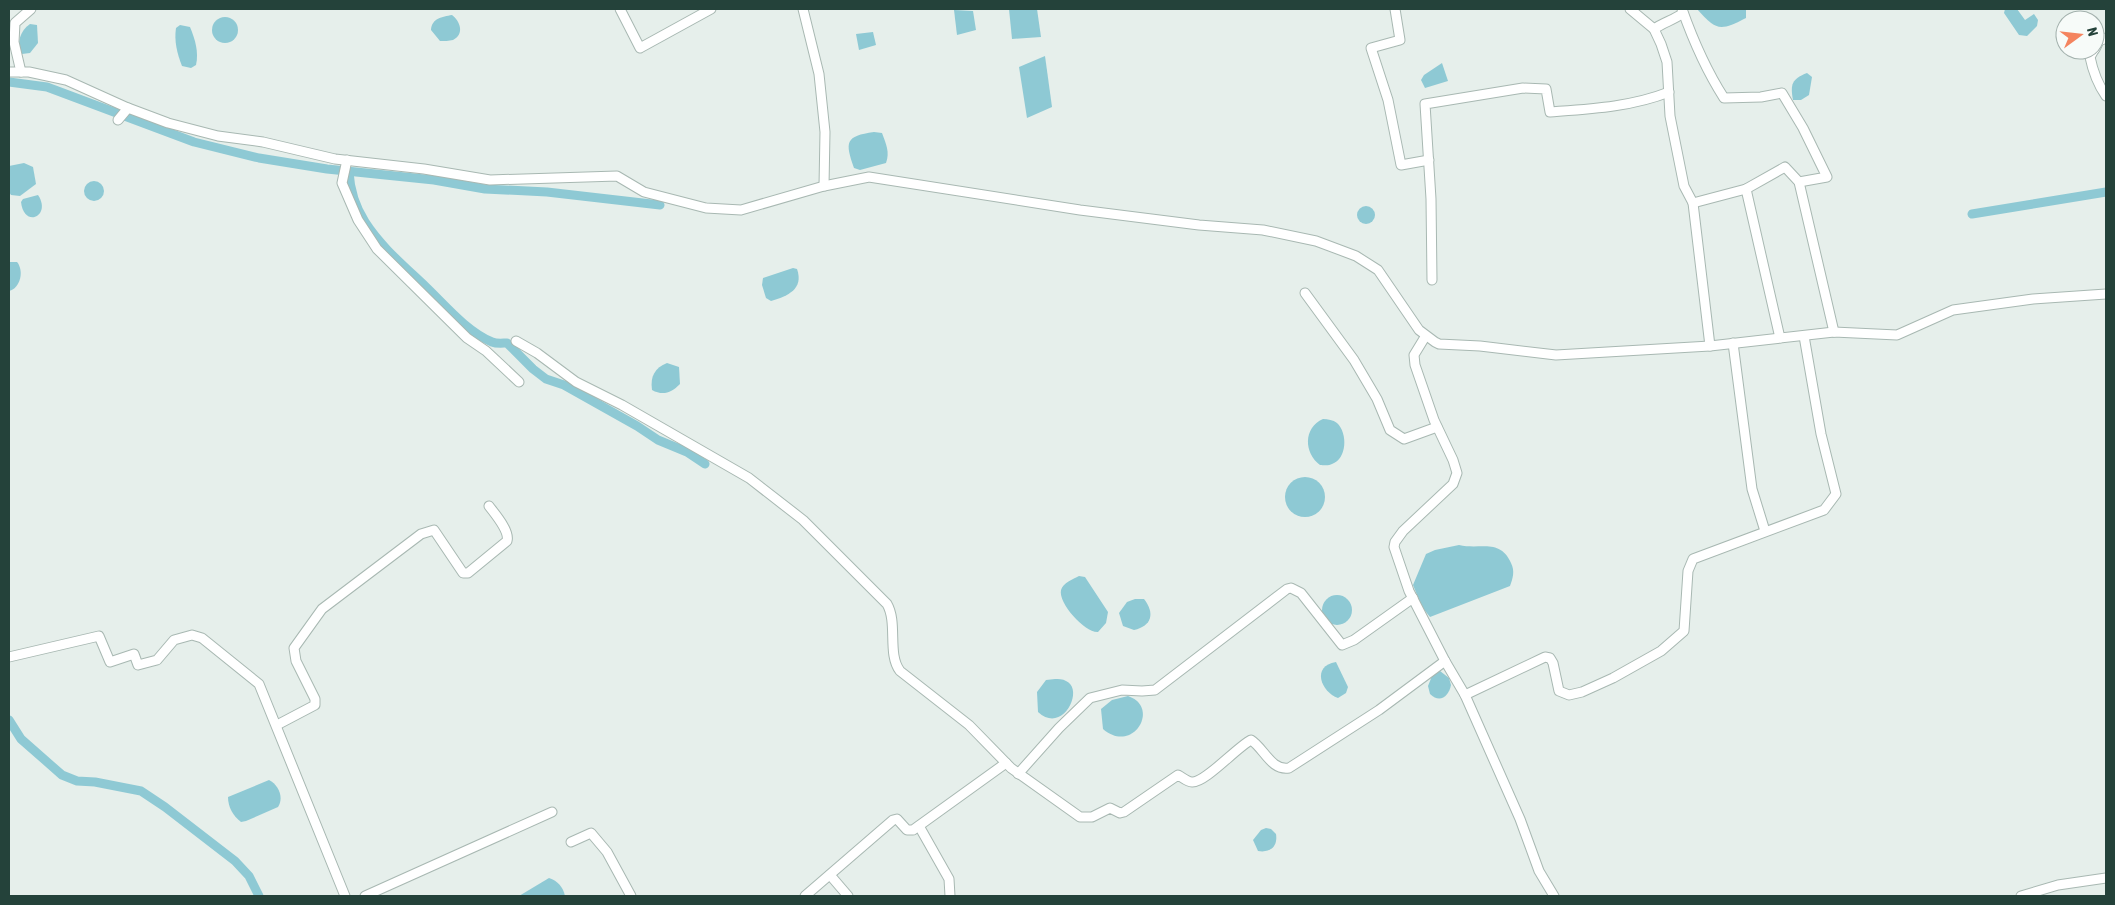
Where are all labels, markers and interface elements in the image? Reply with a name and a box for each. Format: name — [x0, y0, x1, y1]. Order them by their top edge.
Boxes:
north arrow — [2055, 10, 2105, 60]
text: N — [2084, 26, 2101, 38]

